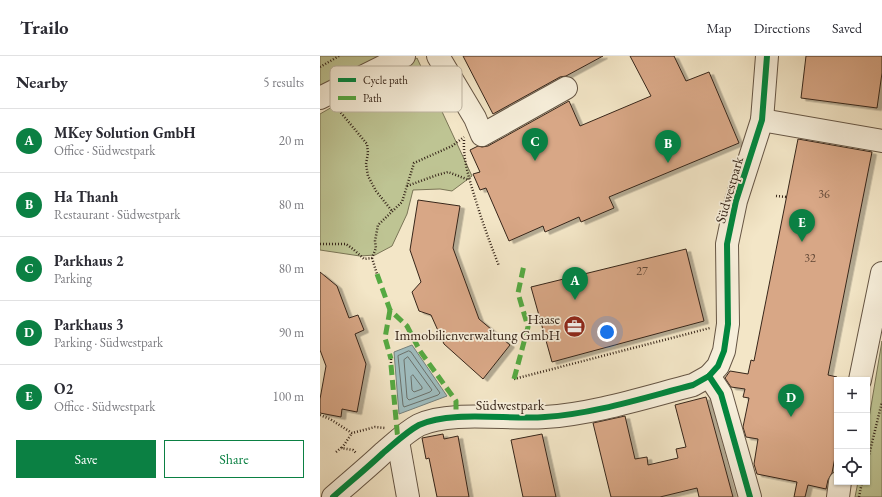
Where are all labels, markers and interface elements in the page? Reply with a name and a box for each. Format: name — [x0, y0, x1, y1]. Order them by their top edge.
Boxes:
text: Trailo — [20, 15, 69, 40]
text: Map — [706, 19, 732, 37]
text: Directions — [754, 19, 810, 37]
text: Saved — [832, 19, 862, 37]
legend — [330, 66, 462, 112]
text: Nearby — [16, 71, 68, 93]
text: Cycle path — [363, 73, 408, 87]
text: 5 results — [263, 74, 304, 91]
text: Path — [363, 91, 382, 105]
text: MKey Solution GmbH — [54, 123, 196, 142]
pin: C — [522, 128, 548, 161]
pin: B — [655, 130, 681, 163]
text: A — [24, 132, 34, 149]
text: 20 m — [279, 132, 304, 149]
text: Office · Südwestpark — [54, 142, 155, 159]
street label: Südwestpark — [711, 154, 747, 225]
house number: 36 — [818, 186, 830, 202]
text: Ha Thanh — [54, 187, 118, 206]
text: B — [25, 196, 33, 213]
text: 80 m — [279, 196, 304, 213]
text: Restaurant · Südwestpark — [54, 206, 180, 223]
pin: E — [789, 209, 815, 242]
house number: 32 — [804, 250, 816, 266]
text: Parkhaus 2 — [54, 251, 124, 270]
text: C — [24, 260, 34, 277]
text: 80 m — [279, 260, 304, 277]
house number: 27 — [636, 263, 648, 279]
pin: A — [562, 267, 588, 300]
text: Parking — [54, 270, 92, 287]
place label: Haase Immobilienverwaltung GmbH — [395, 310, 561, 344]
office icon: Haase Immobilienverwaltung GmbH — [562, 314, 588, 340]
text: Parkhaus 3 — [54, 315, 124, 334]
your location — [597, 322, 617, 342]
text: D — [24, 324, 34, 341]
text: 90 m — [279, 324, 304, 341]
text: Parking · Südwestpark — [54, 334, 163, 351]
map controls — [834, 377, 870, 485]
button: + — [834, 377, 870, 413]
text: O2 — [54, 379, 73, 398]
pin: D — [778, 384, 804, 417]
text: E — [25, 388, 33, 405]
text: 100 m — [273, 388, 304, 405]
street label: Südwestpark — [476, 396, 545, 414]
text: Office · Südwestpark — [54, 398, 155, 415]
button: − — [834, 413, 870, 449]
button: Save — [16, 440, 156, 478]
button: Share — [164, 440, 304, 478]
button: locate — [834, 449, 870, 485]

